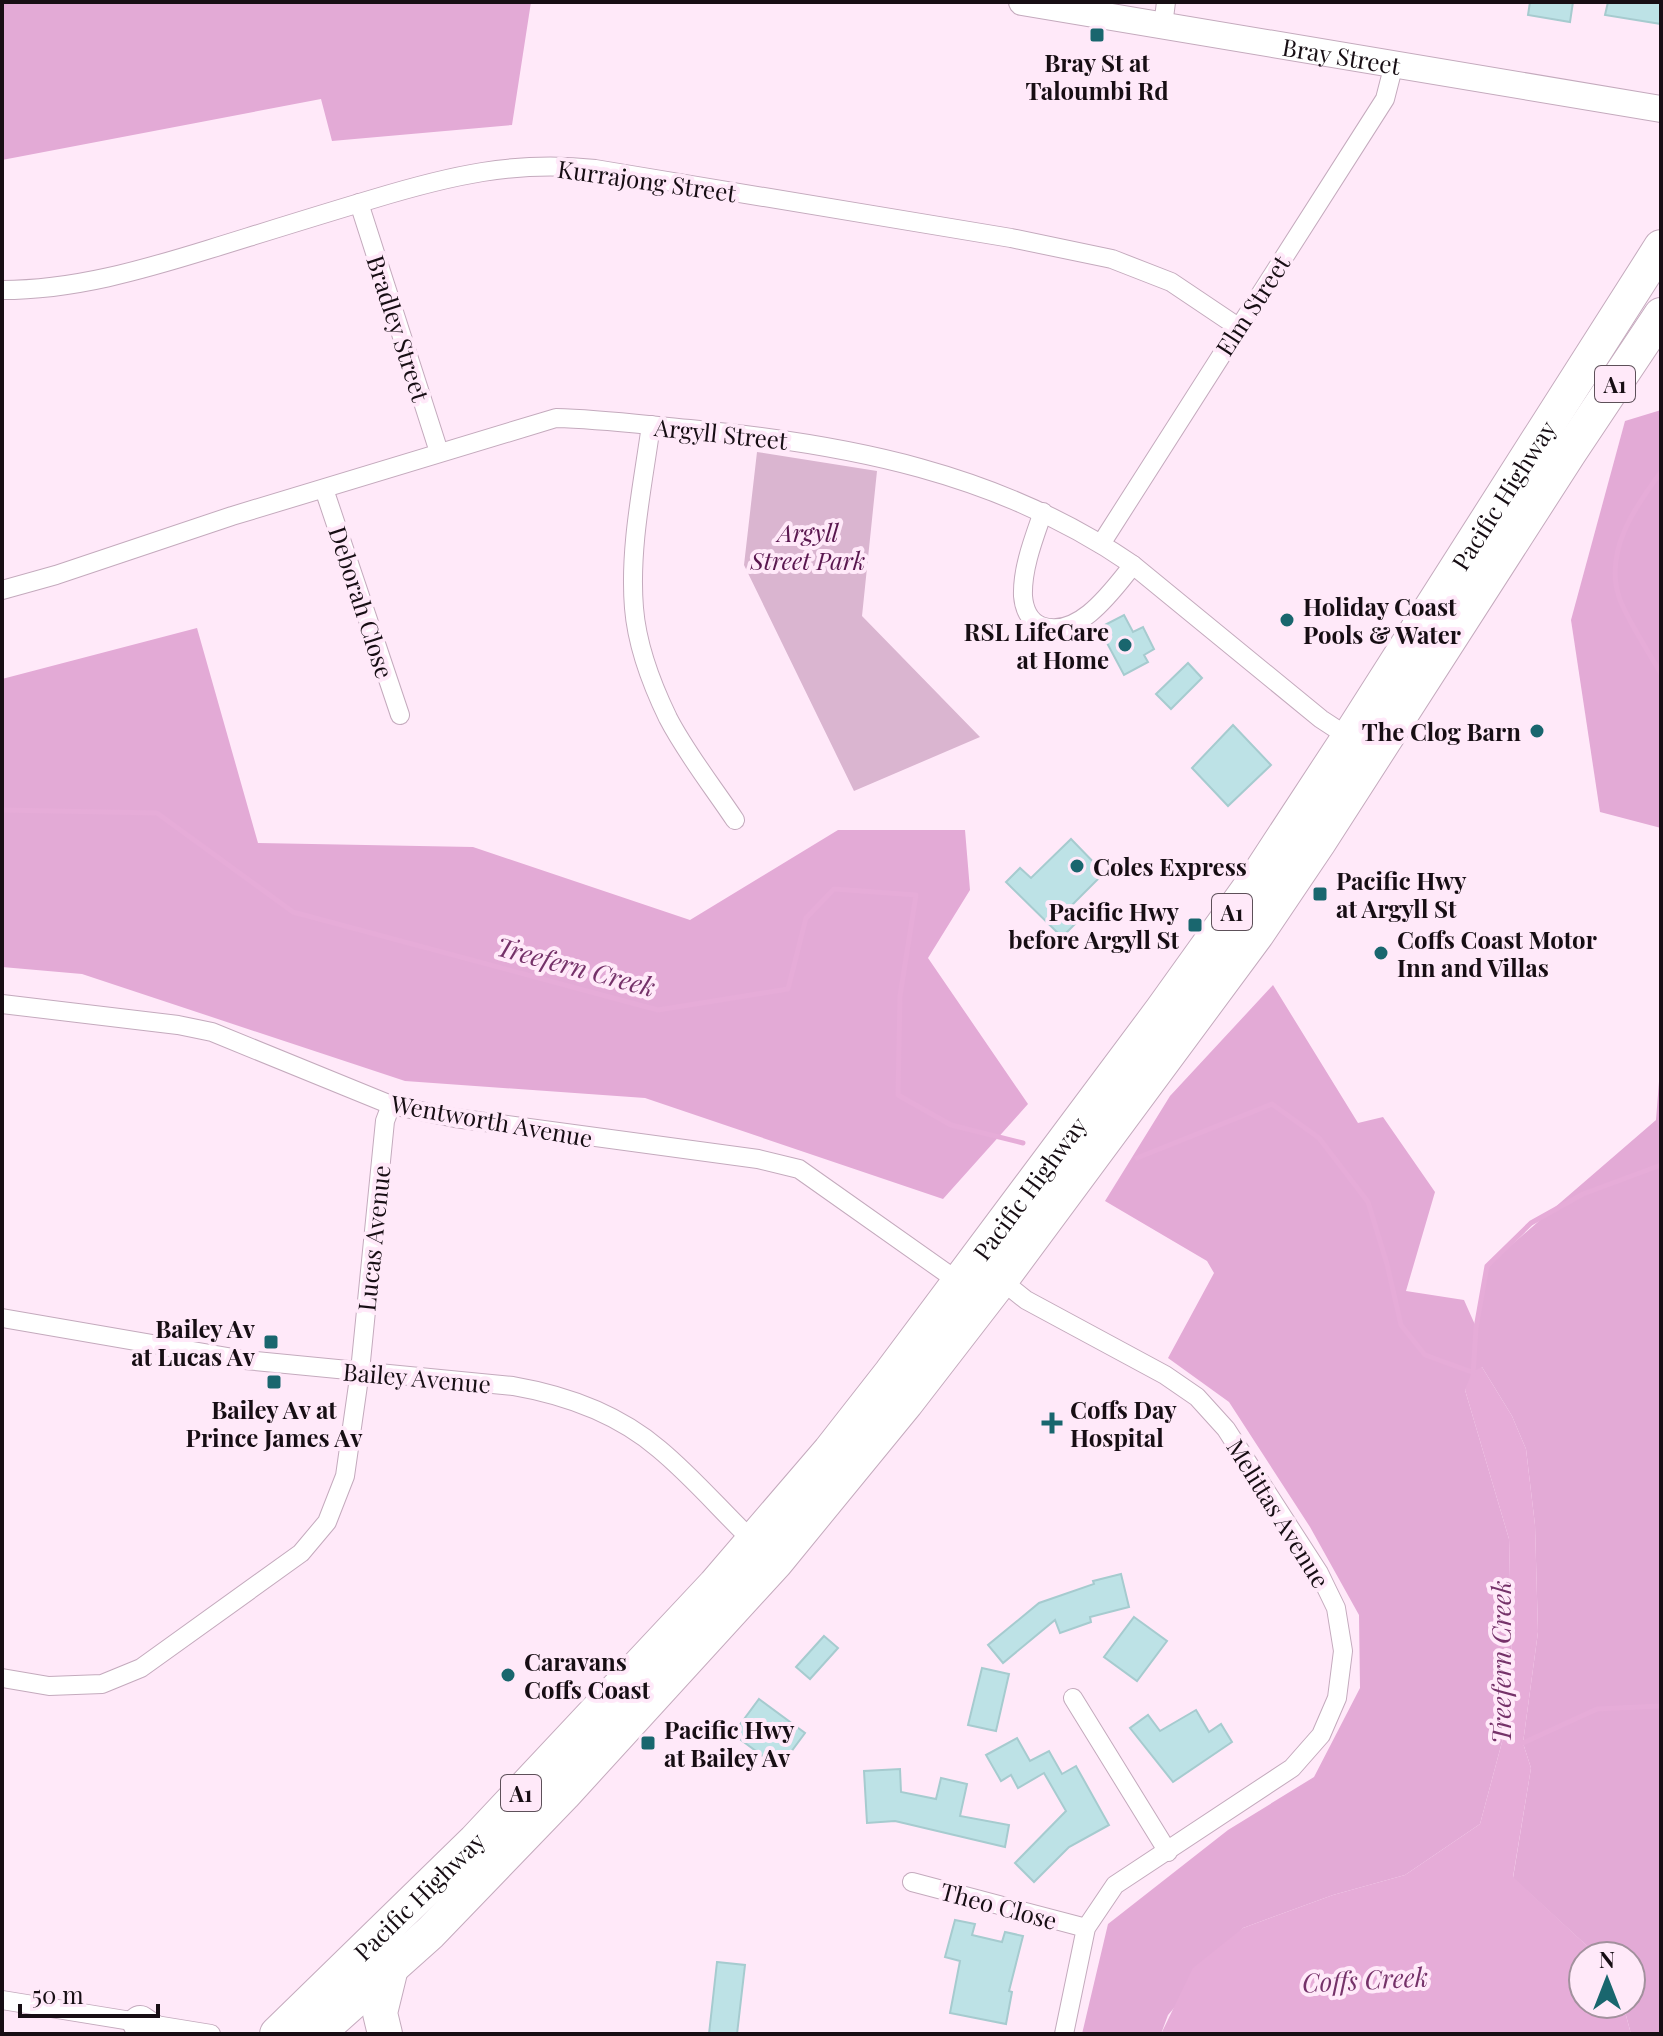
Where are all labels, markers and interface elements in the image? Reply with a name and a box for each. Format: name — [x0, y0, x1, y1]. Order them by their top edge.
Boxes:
marker: Bray St at Taloumbi Rd — [1088, 26, 1106, 44]
street label: Bray Street — [1280, 30, 1404, 81]
place label: Bray St at Taloumbi Rd — [1025, 46, 1169, 106]
street label: Kurrajong Street — [556, 152, 739, 208]
street label: Elm Street — [1208, 248, 1297, 361]
street label: Bradley Street — [360, 251, 438, 406]
road number: A1 — [1595, 366, 1635, 402]
street label: Argyll Street — [652, 410, 790, 456]
street label: Pacific Highway — [1444, 414, 1563, 576]
park label: Argyll Street Park — [750, 516, 865, 576]
street label: Deborah Close — [322, 522, 402, 682]
place label: Holiday Coast Pools & Water — [1303, 590, 1462, 650]
marker: Holiday Coast Pools & Water — [1278, 611, 1296, 629]
place label: RSL LifeCare at Home — [964, 615, 1109, 675]
marker: RSL LifeCare at Home — [1116, 636, 1134, 654]
place label: The Clog Barn — [1362, 715, 1521, 747]
marker: The Clog Barn — [1528, 722, 1546, 740]
place label: Coles Express — [1093, 850, 1247, 882]
marker: Coles Express — [1068, 857, 1086, 875]
place label: Pacific Hwy at Argyll St — [1336, 864, 1467, 924]
marker: Pacific Hwy at Argyll St — [1311, 885, 1329, 903]
road number: A1 — [1212, 894, 1252, 930]
place label: Pacific Hwy before Argyll St — [1009, 895, 1180, 955]
marker: Pacific Hwy before Argyll St — [1186, 916, 1204, 934]
place label: Coffs Coast Motor Inn and Villas — [1397, 923, 1598, 983]
water label: Treefern Creek — [493, 928, 659, 1004]
marker: Coffs Coast Motor Inn and Villas — [1372, 944, 1390, 962]
street label: Wentworth Avenue — [388, 1086, 595, 1153]
street label: Pacific Highway — [965, 1110, 1093, 1266]
street label: Lucas Avenue — [349, 1163, 397, 1313]
place label: Bailey Av at Lucas Av — [131, 1312, 256, 1372]
marker: Bailey Av at Lucas Av — [262, 1333, 280, 1351]
street label: Bailey Avenue — [342, 1355, 492, 1399]
marker: Bailey Av at Prince James Av — [265, 1373, 283, 1391]
place label: Bailey Av at Prince James Av — [186, 1393, 363, 1453]
place label: Coffs Day Hospital — [1070, 1393, 1177, 1453]
marker: Coffs Day Hospital — [1041, 1412, 1063, 1434]
street label: Melittas Avenue — [1220, 1433, 1338, 1593]
water label: Treefern Creek — [1483, 1580, 1518, 1744]
place label: Caravans Coffs Coast — [524, 1645, 651, 1705]
marker: Caravans Coffs Coast — [499, 1666, 517, 1684]
place label: Pacific Hwy at Bailey Av — [664, 1713, 795, 1773]
marker: Pacific Hwy at Bailey Av — [639, 1734, 657, 1752]
road number: A1 — [501, 1775, 541, 1811]
street label: Pacific Highway — [346, 1825, 492, 1967]
street label: Theo Close — [937, 1874, 1061, 1936]
north arrow — [1567, 1940, 1647, 2020]
text: N — [1599, 1944, 1615, 1974]
water label: Coffs Creek — [1301, 1958, 1429, 2000]
scale bar — [20, 1968, 158, 2018]
text: 50 m — [32, 1978, 84, 2010]

